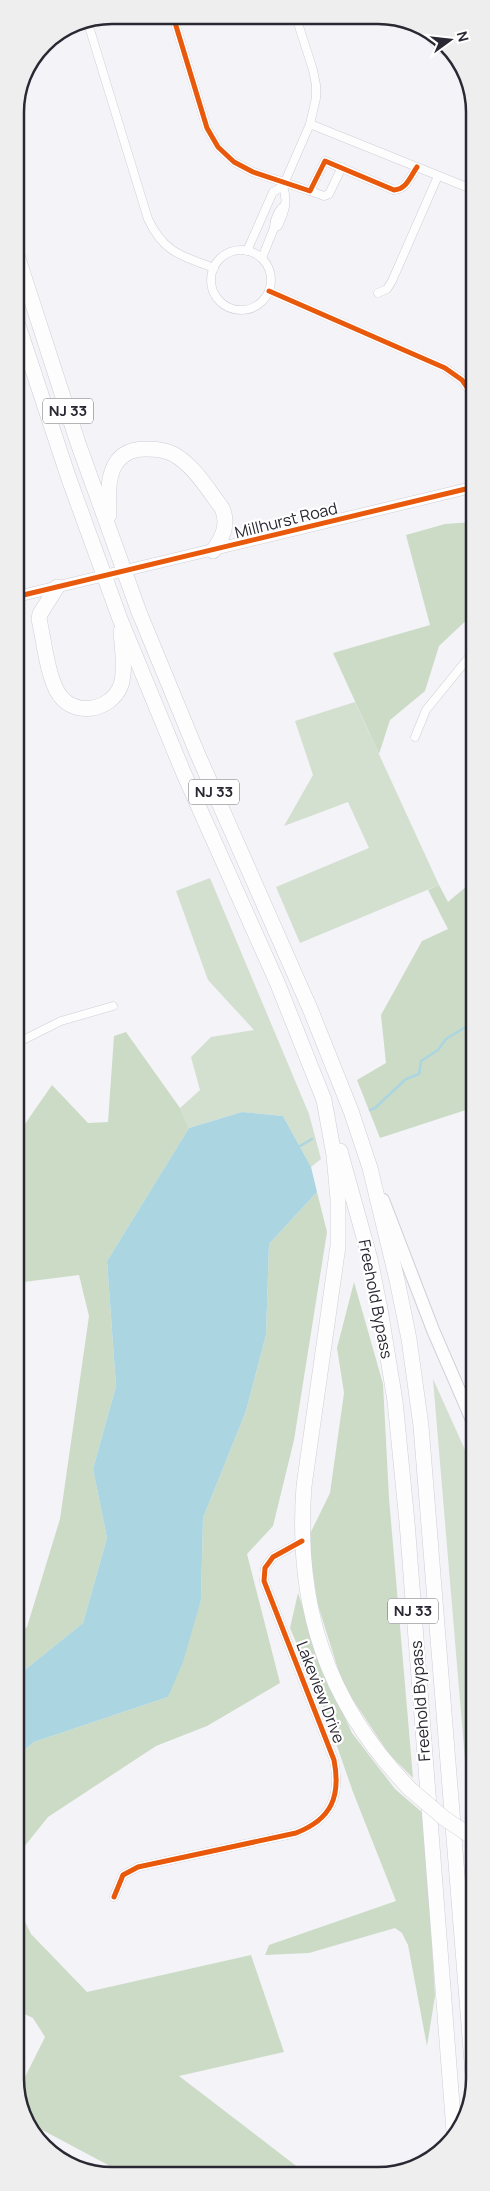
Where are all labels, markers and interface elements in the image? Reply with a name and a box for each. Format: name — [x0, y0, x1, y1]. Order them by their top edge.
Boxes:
north arrow — [425, 15, 475, 65]
text: N — [453, 29, 474, 44]
road number: NJ 33 — [43, 398, 93, 424]
street label: Millhurst Road — [232, 497, 340, 543]
road number: NJ 33 — [189, 780, 239, 804]
street label: Freehold Bypass — [354, 1237, 398, 1361]
road number: NJ 33 — [388, 1598, 438, 1624]
street label: Lakeview Drive — [291, 1638, 351, 1746]
street label: Freehold Bypass — [405, 1640, 435, 1762]

